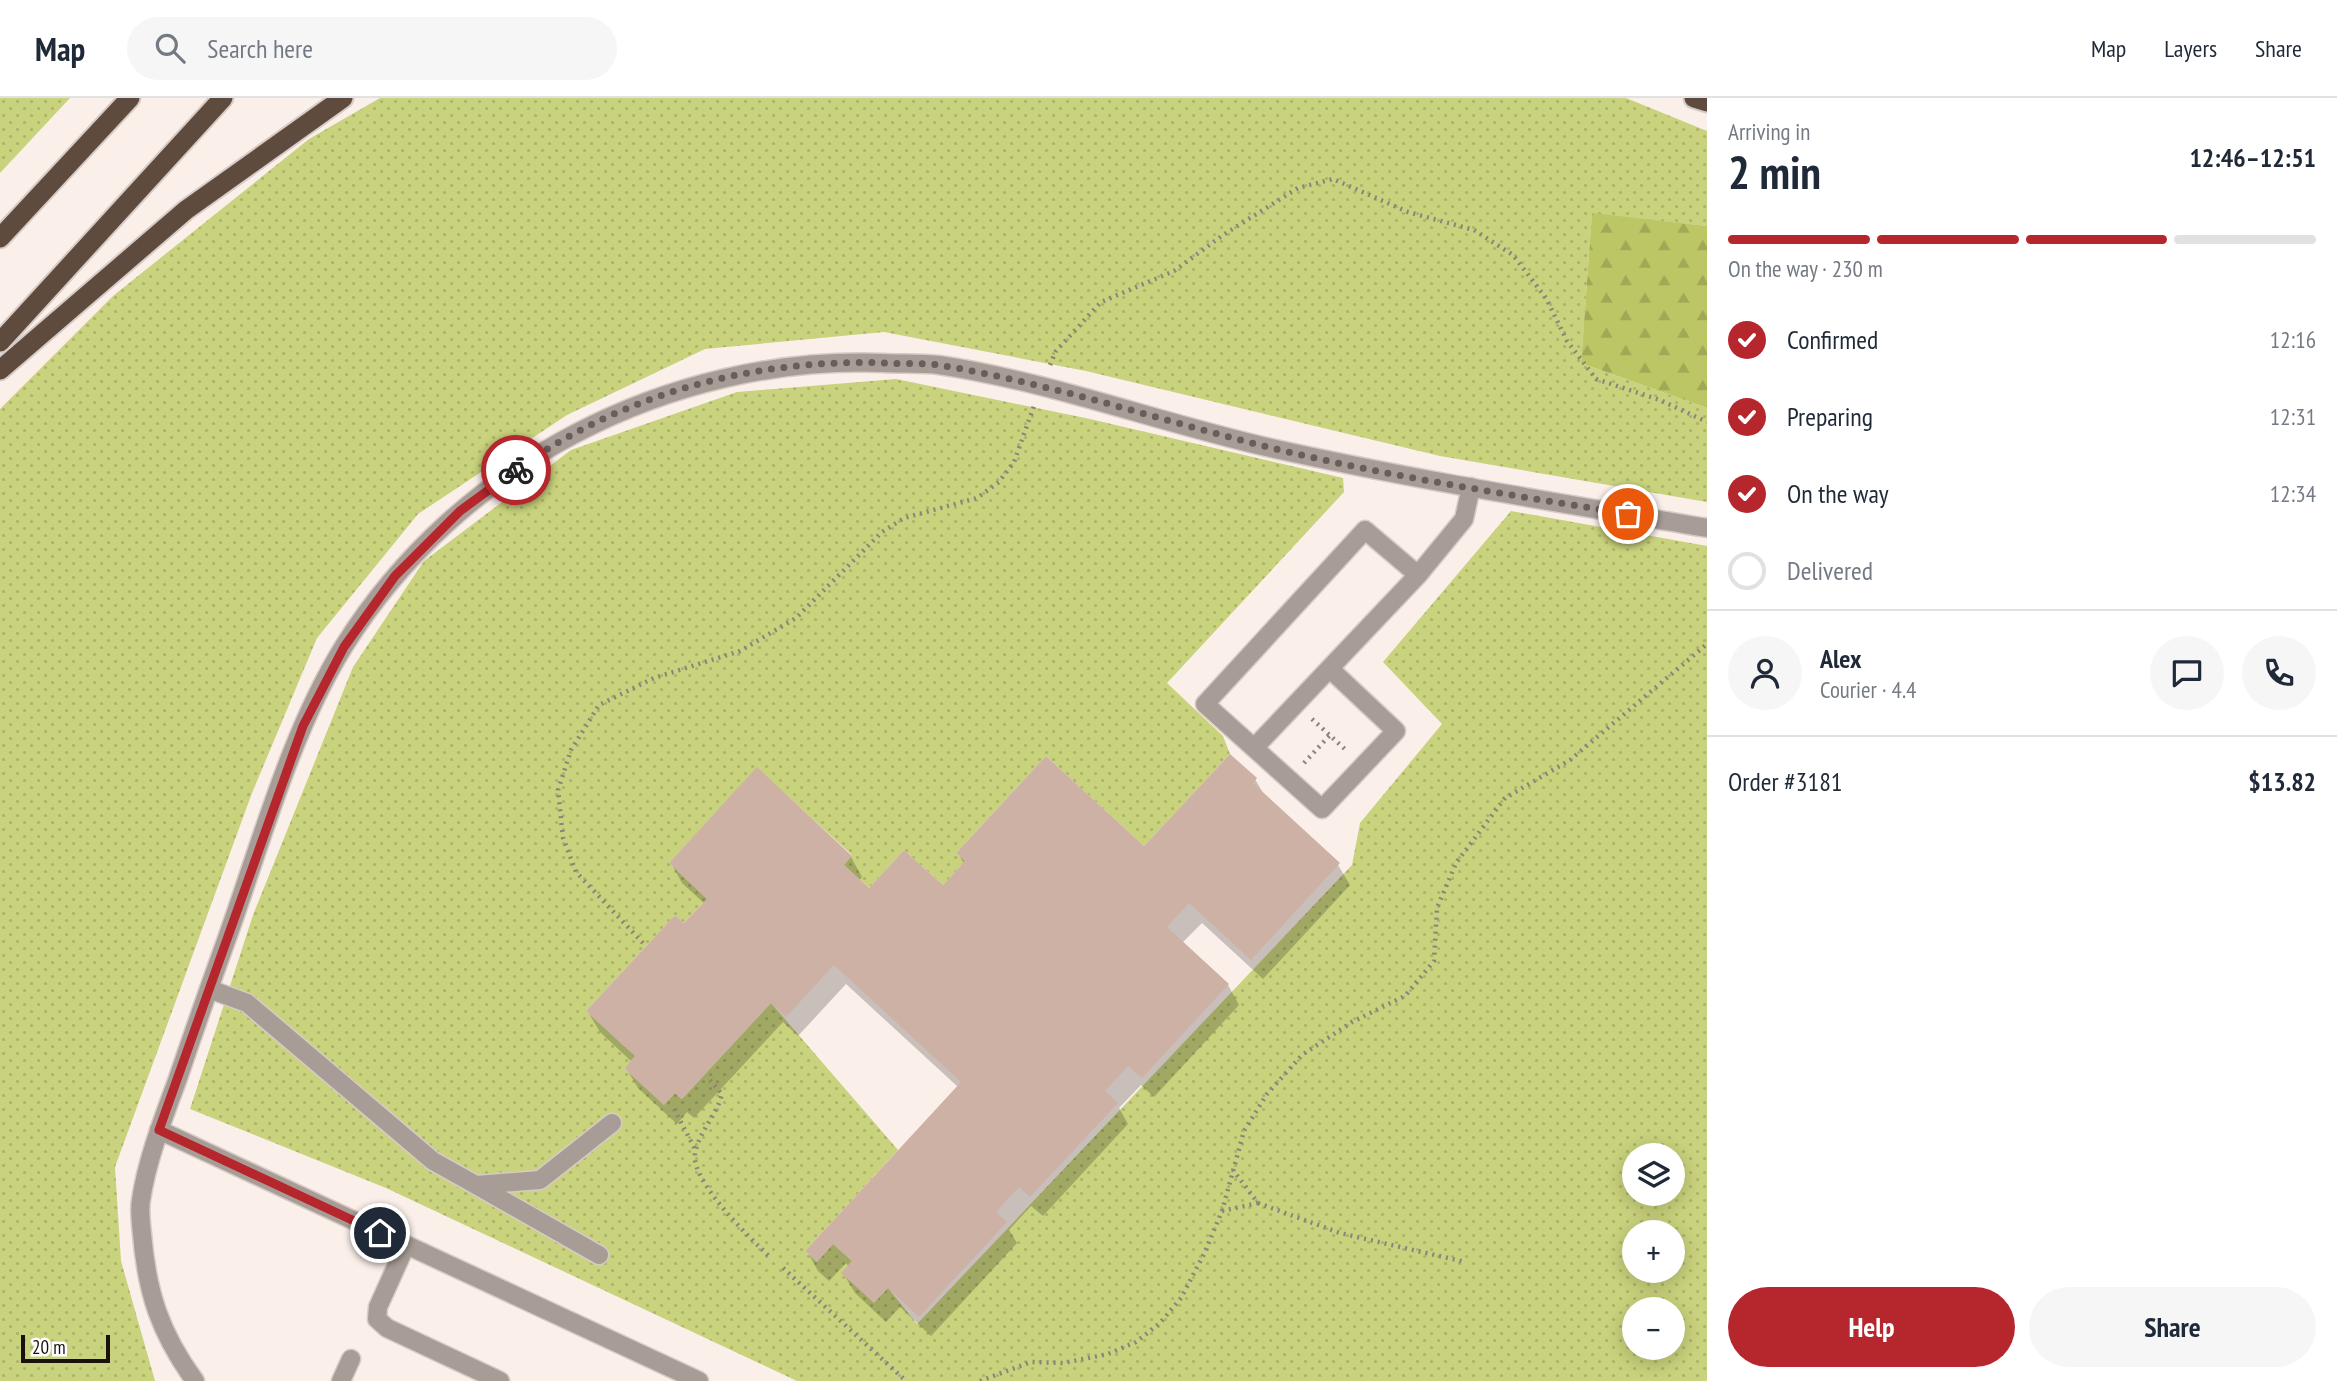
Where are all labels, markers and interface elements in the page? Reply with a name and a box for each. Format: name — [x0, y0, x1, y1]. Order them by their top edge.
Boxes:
search box — [127, 17, 617, 80]
text: Map — [35, 27, 85, 70]
icon: search — [151, 29, 189, 67]
text: Search here — [207, 32, 313, 65]
text: Map — [2091, 33, 2126, 64]
text: Layers — [2164, 33, 2217, 64]
text: Share — [2255, 33, 2302, 64]
text: Arriving in — [1728, 117, 1810, 146]
text: 12:46–12:51 — [2189, 141, 2316, 174]
text: 2 min — [1728, 142, 1821, 202]
text: On the way · 230 m — [1728, 254, 1883, 283]
icon: check — [1728, 321, 1766, 359]
text: Confirmed — [1787, 323, 1878, 356]
text: 12:16 — [2270, 325, 2316, 354]
icon: check — [1728, 398, 1766, 436]
text: Preparing — [1787, 400, 1873, 433]
text: 12:31 — [2270, 402, 2316, 431]
courier — [481, 435, 551, 505]
icon: bike — [497, 451, 535, 489]
icon: check — [1728, 475, 1766, 513]
text: On the way — [1787, 477, 1889, 510]
text: 12:34 — [2270, 479, 2316, 508]
pin — [1598, 484, 1658, 544]
icon: bag — [1609, 495, 1647, 533]
text: Delivered — [1787, 554, 1873, 587]
button: person — [1728, 636, 1802, 710]
button: chat — [2150, 636, 2224, 710]
button: phone — [2242, 636, 2316, 710]
text: Alex — [1820, 642, 1861, 675]
text: Courier · 4.4 — [1820, 675, 1916, 704]
text: Order #3181 — [1728, 765, 1843, 798]
text: $13.82 — [2248, 765, 2316, 798]
map controls — [1622, 1143, 1685, 1360]
button: layers — [1622, 1143, 1685, 1206]
pin — [350, 1203, 410, 1263]
icon: home — [361, 1214, 399, 1252]
button: + — [1622, 1220, 1685, 1283]
button: Help — [1728, 1287, 2015, 1367]
button: Share — [2029, 1287, 2316, 1367]
button: − — [1622, 1297, 1685, 1360]
scale bar — [21, 1332, 110, 1364]
text: 20 m — [32, 1335, 66, 1359]

